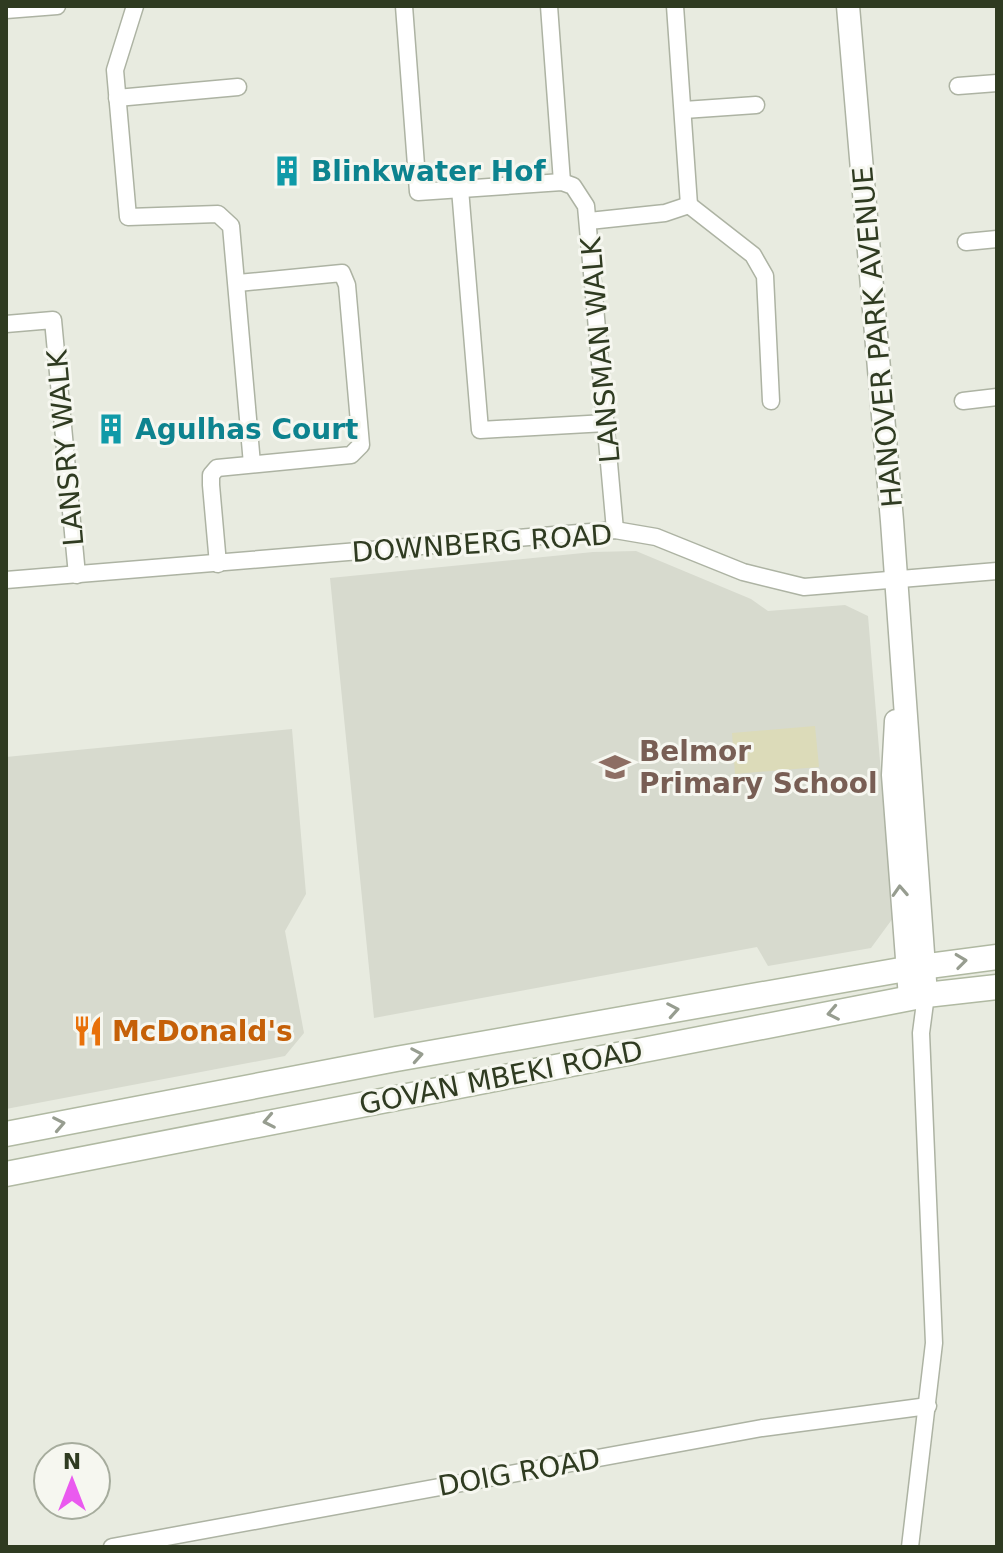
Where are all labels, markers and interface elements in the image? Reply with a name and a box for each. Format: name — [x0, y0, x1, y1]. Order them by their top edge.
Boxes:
building icon: Blinkwater Hof — [270, 154, 304, 188]
place label: Blinkwater Hof — [311, 155, 546, 188]
street label: HANOVER PARK AVENUE — [846, 165, 909, 509]
street label: LANSMAN WALK — [574, 235, 627, 464]
street label: LANSRY WALK — [40, 348, 91, 548]
building icon: Agulhas Court — [94, 412, 128, 446]
place label: Agulhas Court — [135, 413, 358, 446]
street label: DOWNBERG ROAD — [351, 518, 613, 569]
place label: Belmor Primary School — [639, 735, 878, 800]
school or university icon: Belmor Primary School — [598, 750, 632, 784]
one-way arrow — [892, 884, 909, 897]
one-way arrow — [955, 953, 968, 970]
one-way arrow — [666, 1003, 680, 1020]
one-way arrow — [827, 1003, 840, 1020]
restaurant icon: McDonald's — [71, 1014, 105, 1048]
place label: McDonald's — [112, 1015, 293, 1048]
street label: GOVAN MBEKI ROAD — [357, 1034, 646, 1121]
one-way arrow — [410, 1047, 424, 1064]
one-way arrow — [263, 1112, 277, 1129]
one-way arrow — [52, 1116, 66, 1133]
north arrow — [32, 1441, 112, 1521]
street label: DOIG ROAD — [435, 1442, 603, 1503]
text: N — [63, 1449, 81, 1474]

